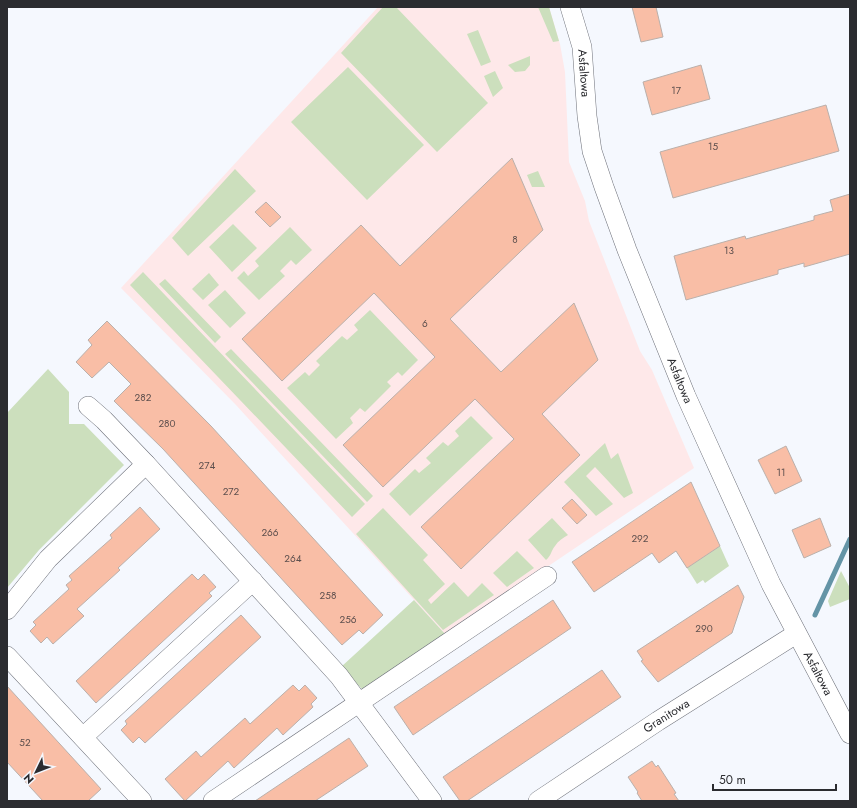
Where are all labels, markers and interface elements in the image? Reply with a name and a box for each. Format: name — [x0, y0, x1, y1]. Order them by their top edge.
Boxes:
street label: Asfaltowa — [573, 49, 595, 98]
house number: 17 — [671, 83, 682, 98]
house number: 15 — [708, 139, 718, 154]
house number: 8 — [512, 232, 518, 247]
house number: 13 — [724, 243, 735, 258]
house number: 6 — [422, 316, 428, 331]
street label: Asfaltowa — [662, 355, 697, 406]
house number: 282 — [135, 390, 152, 405]
house number: 280 — [158, 416, 176, 431]
house number: 274 — [199, 458, 216, 473]
house number: 11 — [777, 465, 786, 480]
house number: 272 — [223, 484, 240, 499]
house number: 266 — [261, 525, 279, 540]
house number: 292 — [631, 531, 649, 546]
house number: 264 — [284, 551, 302, 566]
house number: 258 — [320, 588, 336, 603]
house number: 256 — [339, 612, 357, 627]
house number: 290 — [695, 621, 713, 636]
street label: Asfaltowa — [799, 648, 837, 699]
street label: Granitowa — [640, 694, 693, 737]
house number: 52 — [19, 735, 31, 750]
north arrow — [16, 752, 56, 792]
scale bar — [713, 766, 836, 792]
text: N — [20, 770, 38, 787]
text: 50 m — [719, 771, 746, 789]

